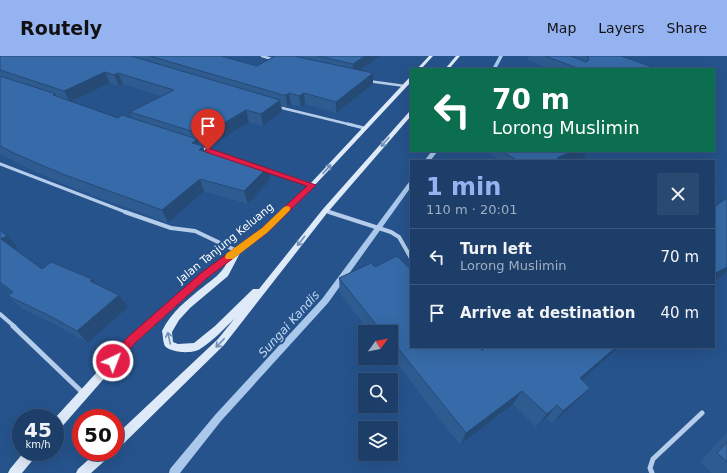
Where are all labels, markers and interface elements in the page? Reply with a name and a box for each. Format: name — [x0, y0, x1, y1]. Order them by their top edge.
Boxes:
text: Routely — [20, 17, 102, 39]
text: Map — [547, 20, 576, 36]
text: Layers — [598, 20, 645, 36]
text: Share — [667, 20, 707, 36]
text: 70 m — [492, 83, 570, 116]
icon: left — [426, 84, 478, 136]
pin — [191, 109, 225, 150]
icon: arrive — [197, 115, 219, 137]
text: Lorong Muslimin — [492, 117, 640, 138]
one-way arrow — [381, 137, 390, 148]
one-way arrow — [322, 164, 331, 174]
text: 1 min — [426, 173, 501, 201]
button: close — [657, 173, 699, 215]
street label: Jalan Tanjung Keluang — [174, 200, 276, 287]
text: 110 m · 20:01 — [426, 202, 517, 217]
one-way arrow — [297, 236, 305, 247]
text: Turn left — [460, 240, 532, 258]
icon: left — [426, 246, 448, 268]
text: 70 m — [661, 248, 699, 266]
text: Lorong Muslimin — [460, 258, 567, 273]
water label: Sungai Kandis — [256, 288, 322, 360]
icon: arrive — [426, 302, 448, 324]
text: Arrive at destination — [460, 304, 635, 322]
text: 40 m — [661, 304, 699, 322]
north arrow — [358, 325, 398, 365]
map controls — [358, 325, 398, 461]
one-way arrow — [164, 331, 172, 344]
one-way arrow — [215, 338, 225, 348]
position arrow — [92, 340, 134, 382]
button: search — [358, 373, 398, 413]
speed limit sign: 50 — [72, 409, 124, 461]
text: 45 — [24, 418, 52, 442]
button: layers — [358, 421, 398, 461]
text: km/h — [25, 439, 51, 450]

